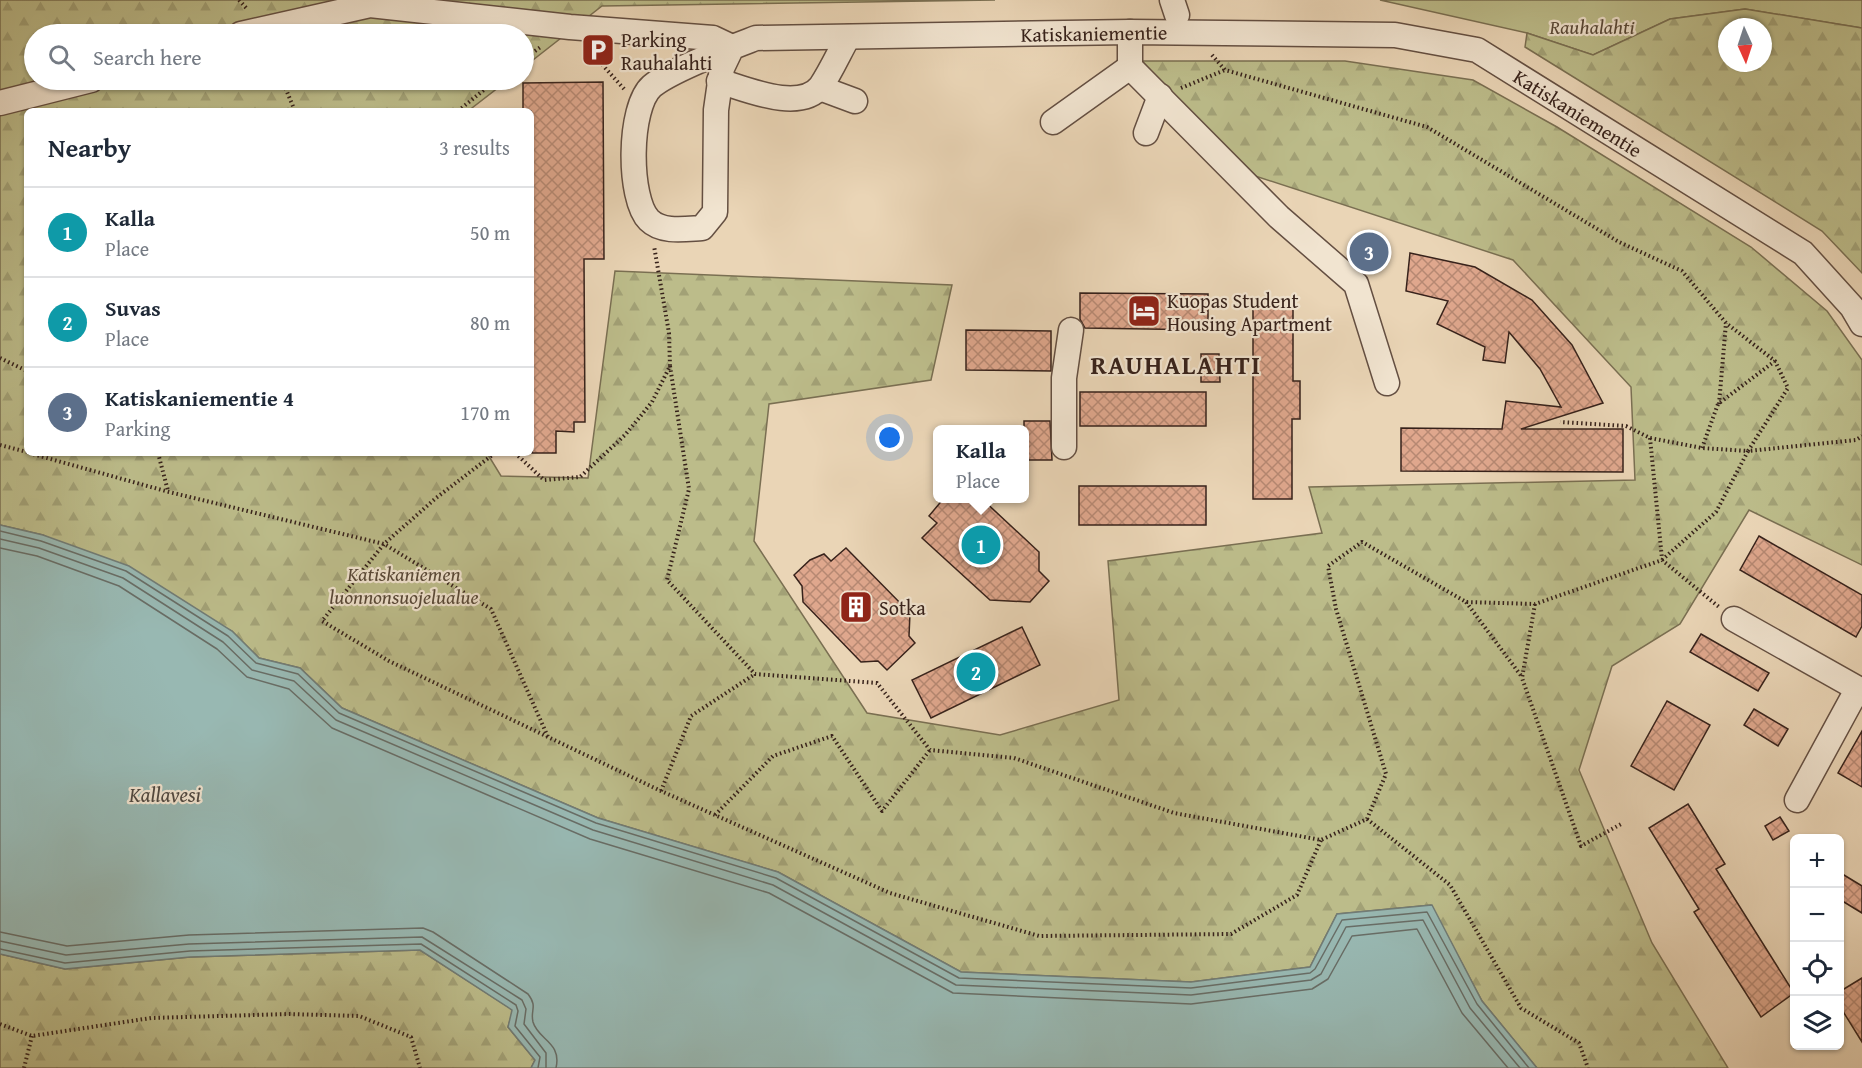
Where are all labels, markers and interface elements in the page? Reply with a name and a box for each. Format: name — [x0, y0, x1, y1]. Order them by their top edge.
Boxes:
park label: Rauhalahti — [1548, 12, 1635, 41]
street label: Katiskaniementie — [1020, 17, 1168, 49]
north arrow — [1718, 18, 1772, 72]
search box — [24, 24, 534, 90]
place label: Parking Rauhalahti — [621, 25, 713, 77]
parking icon: Parking Rauhalahti — [580, 32, 616, 68]
icon: search — [45, 41, 78, 74]
text: Search here — [93, 41, 202, 73]
street label: Katiskaniementie — [1508, 62, 1648, 164]
text: Nearby — [48, 128, 131, 167]
text: 3 results — [439, 133, 510, 162]
text: Kalla — [105, 202, 155, 234]
text: 1 — [62, 218, 73, 247]
text: 50 m — [470, 218, 510, 247]
pin: 3 — [1350, 230, 1388, 274]
text: Place — [105, 234, 149, 263]
place label: Kuopas Student Housing Apartment — [1167, 286, 1332, 338]
text: Suvas — [105, 292, 161, 324]
hotel icon: Kuopas Student Housing Apartment — [1126, 293, 1162, 329]
text: 2 — [62, 308, 73, 337]
text: 80 m — [470, 308, 510, 337]
text: Place — [105, 324, 149, 353]
district label: RAUHALAHTI — [1090, 345, 1262, 384]
text: Katiskaniementie 4 — [105, 382, 294, 414]
text: 3 — [62, 398, 73, 427]
text: 170 m — [460, 398, 510, 427]
text: Parking — [105, 414, 170, 443]
your location — [875, 423, 904, 452]
popup — [933, 425, 1029, 503]
text: Kalla — [956, 434, 1006, 466]
text: Place — [956, 466, 1000, 495]
pin: 1 — [962, 522, 1000, 568]
park label: Katiskaniemen luonnonsuojelualue — [329, 559, 479, 611]
building icon: Sotka — [838, 589, 874, 625]
place label: Sotka — [879, 593, 926, 622]
pin: 2 — [956, 650, 996, 694]
water label: Kallavesi — [128, 779, 202, 810]
map controls — [1790, 834, 1844, 1050]
button: + — [1790, 834, 1844, 888]
button: − — [1790, 888, 1844, 942]
button: locate — [1790, 942, 1844, 996]
button: layers — [1790, 996, 1844, 1050]

